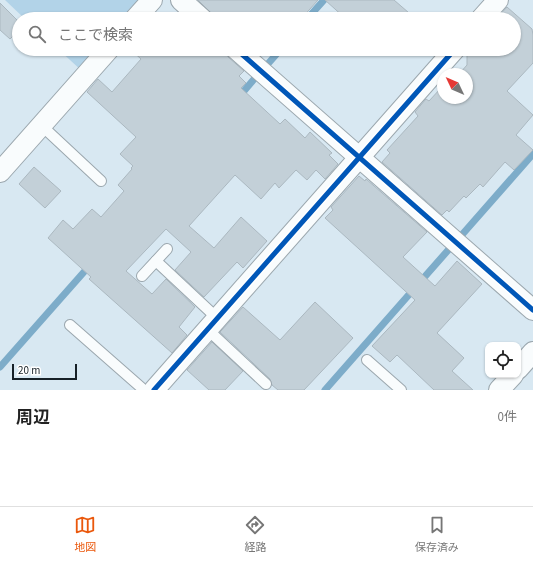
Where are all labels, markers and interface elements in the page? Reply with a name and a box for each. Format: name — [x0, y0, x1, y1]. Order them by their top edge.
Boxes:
search box — [12, 12, 521, 56]
icon: search — [26, 23, 48, 45]
text: ここで検索 — [58, 25, 133, 46]
north arrow — [437, 68, 473, 104]
map controls — [485, 342, 521, 378]
button: locate — [485, 342, 521, 378]
scale bar — [12, 362, 77, 381]
text: 20 m — [18, 363, 40, 378]
text: 周辺 — [16, 406, 50, 430]
text: 0件 — [498, 408, 517, 426]
tab: 地図 — [74, 514, 96, 555]
tab: 経路 — [244, 514, 266, 555]
tab: 保存済み — [415, 514, 459, 555]

